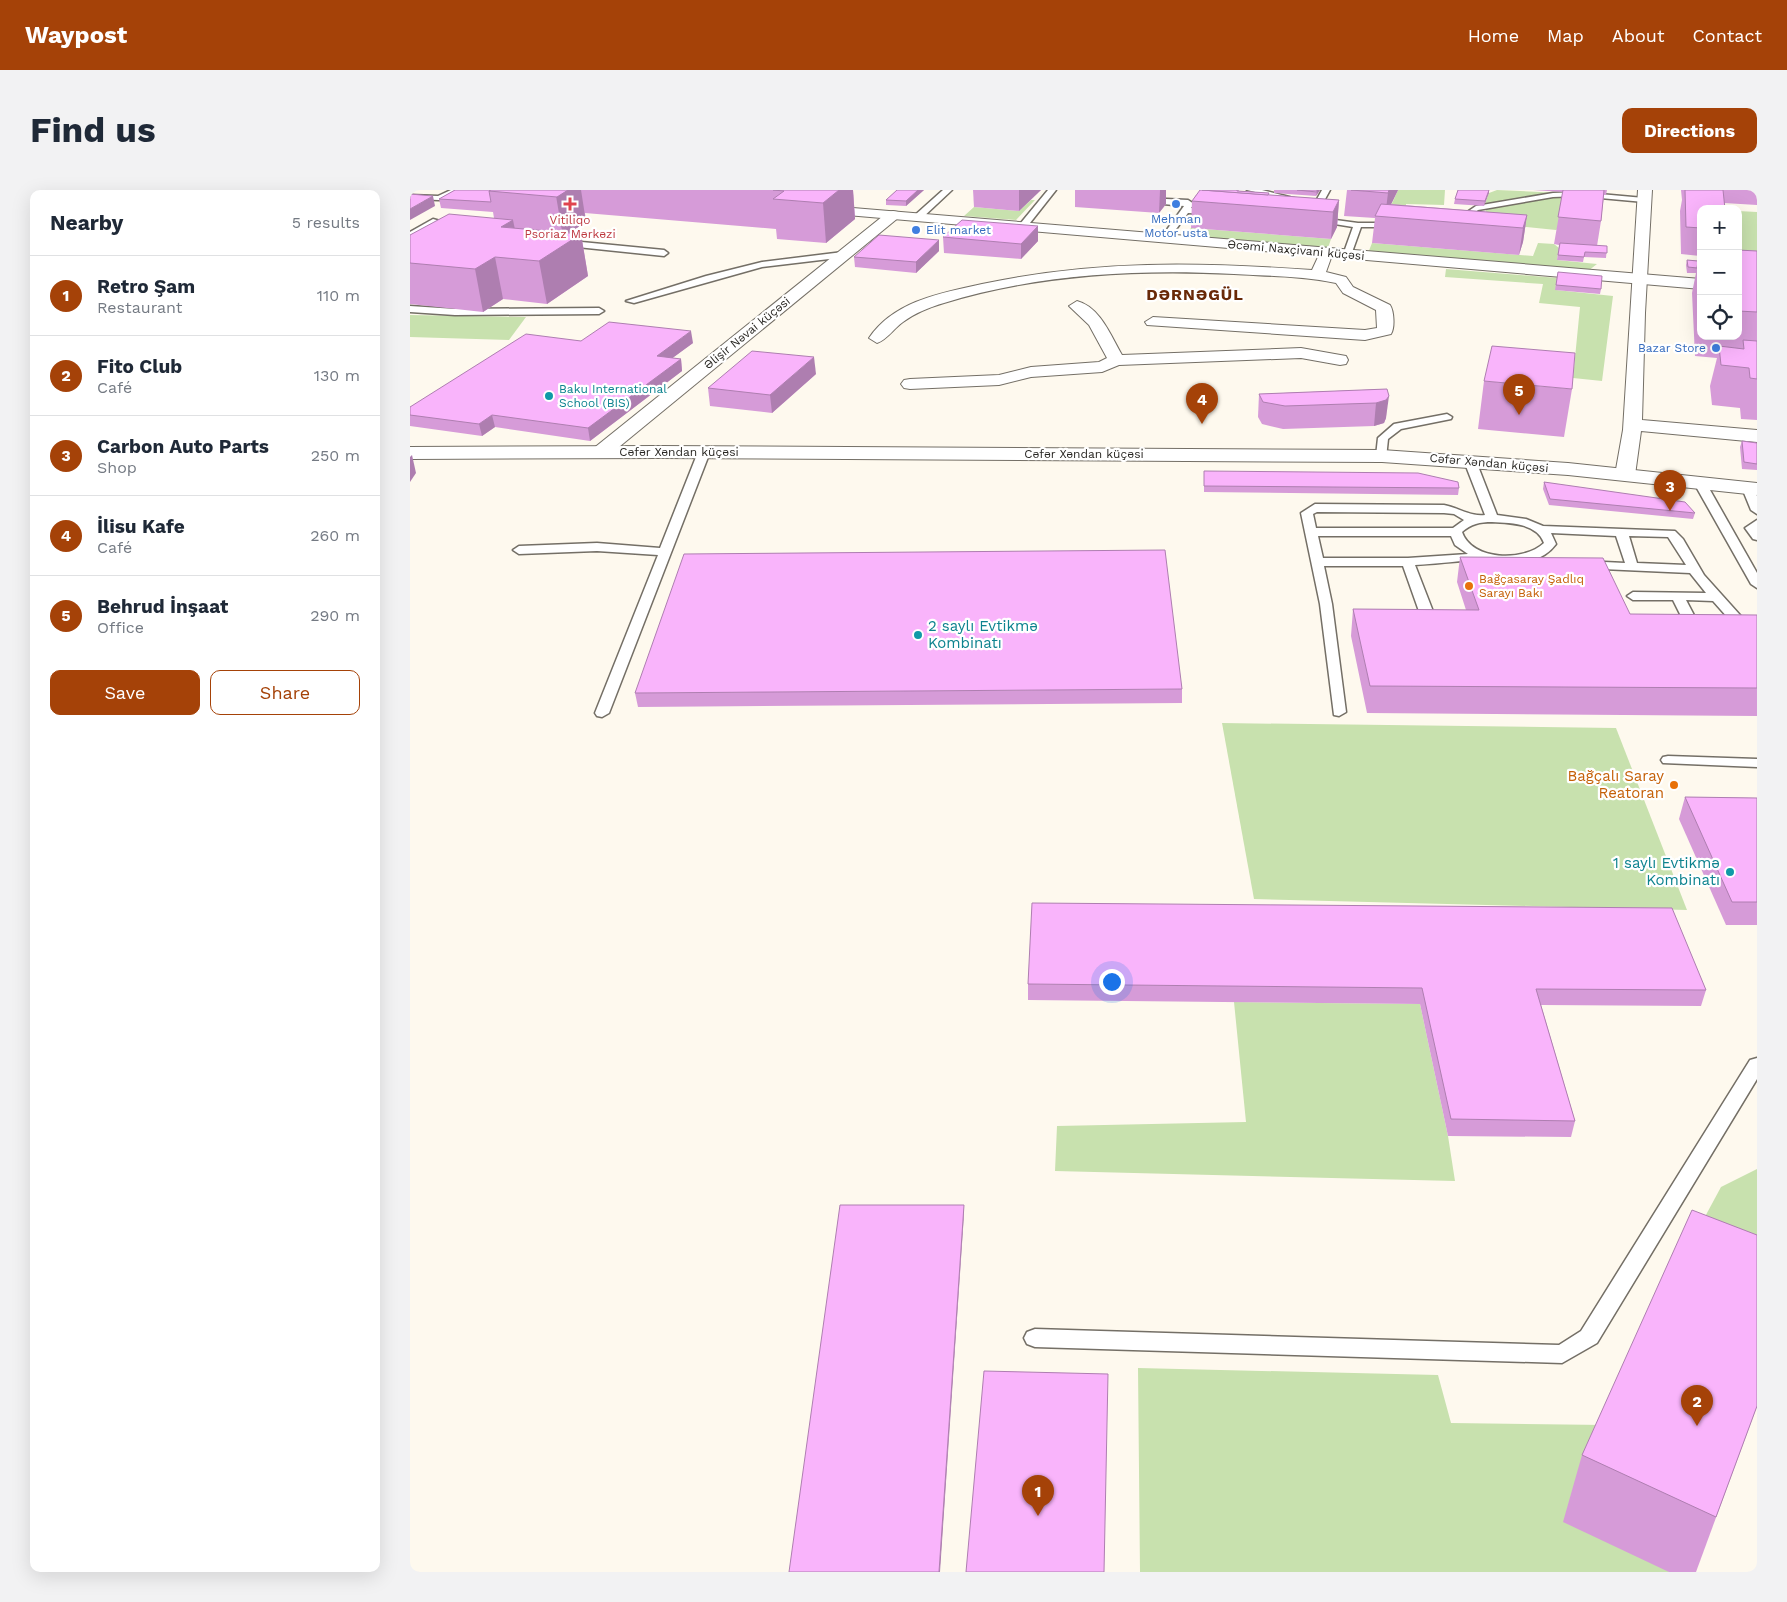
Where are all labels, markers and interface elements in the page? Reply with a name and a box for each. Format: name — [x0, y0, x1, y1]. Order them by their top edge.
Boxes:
text: Waypost — [25, 21, 127, 49]
text: Home — [1468, 25, 1519, 46]
text: Map — [1547, 25, 1584, 46]
text: About — [1612, 25, 1664, 46]
text: Contact — [1692, 25, 1762, 46]
button: Directions — [1622, 108, 1757, 153]
text: Find us — [30, 109, 156, 151]
marker: Vitiliqo Psoriaz Mərkəzi — [563, 197, 577, 211]
marker: Mehman Motor usta — [1170, 198, 1182, 210]
map controls — [1697, 205, 1742, 340]
button: + — [1697, 205, 1742, 250]
text: Nearby — [50, 210, 123, 235]
place label: Mehman Motor usta — [1144, 212, 1208, 240]
text: 5 results — [292, 213, 360, 232]
place label: Vitiliqo Psoriaz Mərkəzi — [524, 213, 616, 241]
place label: Elit market — [926, 223, 991, 237]
marker: Elit market — [910, 224, 922, 236]
street label: Əcəmi Naxçivani küçəsi — [1227, 237, 1365, 263]
button: − — [1697, 250, 1742, 295]
text: Retro Şam — [97, 275, 195, 298]
district label: DƏRNƏGÜL — [1146, 285, 1244, 304]
text: 1 — [63, 286, 69, 305]
text: 110 m — [317, 286, 360, 305]
street label: Əlişir Nəvai küçəsi — [701, 294, 793, 372]
button: locate — [1697, 295, 1742, 340]
text: Restaurant — [97, 298, 183, 317]
place label: Bazar Store — [1638, 341, 1706, 355]
marker: Bazar Store — [1710, 342, 1722, 354]
text: Fito Club — [97, 355, 182, 378]
text: 2 — [61, 366, 71, 385]
text: 130 m — [314, 366, 360, 385]
pin: 5 — [1503, 374, 1535, 415]
text: Café — [97, 378, 132, 397]
place label: Baku International School (BIS) — [559, 382, 667, 410]
pin: 4 — [1186, 383, 1218, 424]
marker: Baku International School (BIS) — [543, 390, 555, 402]
text: Carbon Auto Parts — [97, 435, 269, 458]
street label: Cəfər Xəndan küçəsi — [619, 445, 739, 459]
text: 3 — [61, 446, 71, 465]
text: 250 m — [311, 446, 360, 465]
street label: Cəfər Xəndan küçəsi — [1024, 447, 1144, 461]
street label: Cəfər Xəndan küçəsi — [1429, 451, 1549, 475]
text: Shop — [97, 458, 137, 477]
pin: 3 — [1654, 470, 1686, 511]
text: İlisu Kafe — [97, 515, 185, 538]
text: 4 — [61, 526, 71, 545]
text: 260 m — [310, 526, 360, 545]
text: Café — [97, 538, 132, 557]
place label: Bağçasaray Şadlıq Sarayı Bakı — [1479, 572, 1584, 600]
marker: Bağçasaray Şadlıq Sarayı Bakı — [1463, 580, 1475, 592]
text: Behrud İnşaat — [97, 595, 228, 618]
text: 5 — [61, 606, 71, 625]
text: 290 m — [310, 606, 360, 625]
place label: 2 saylı Evtikmə Kombinatı — [928, 617, 1038, 652]
text: Office — [97, 618, 144, 637]
marker: 2 saylı Evtikmə Kombinatı — [912, 629, 924, 641]
button: Save — [50, 670, 200, 715]
button: Share — [210, 670, 360, 715]
place label: Bağçalı Saray Reatoran — [1567, 767, 1664, 802]
marker: Bağçalı Saray Reatoran — [1668, 779, 1680, 791]
place label: 1 saylı Evtikmə Kombinatı — [1613, 854, 1720, 889]
marker: 1 saylı Evtikmə Kombinatı — [1724, 866, 1736, 878]
your location — [1099, 969, 1125, 995]
pin: 2 — [1681, 1385, 1713, 1426]
pin: 1 — [1022, 1475, 1054, 1516]

